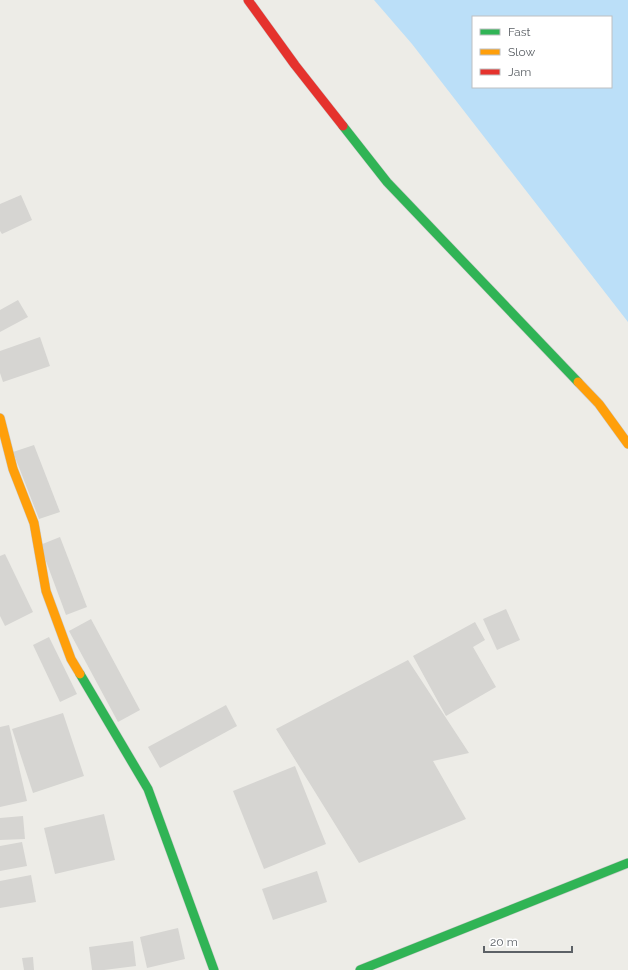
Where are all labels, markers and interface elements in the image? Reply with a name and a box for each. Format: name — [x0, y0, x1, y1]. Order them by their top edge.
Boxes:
legend — [472, 16, 612, 88]
text: Fast — [508, 25, 531, 39]
text: Slow — [508, 45, 535, 59]
text: Jam — [508, 65, 531, 79]
scale bar — [484, 928, 572, 954]
text: 20 m — [490, 935, 518, 949]

